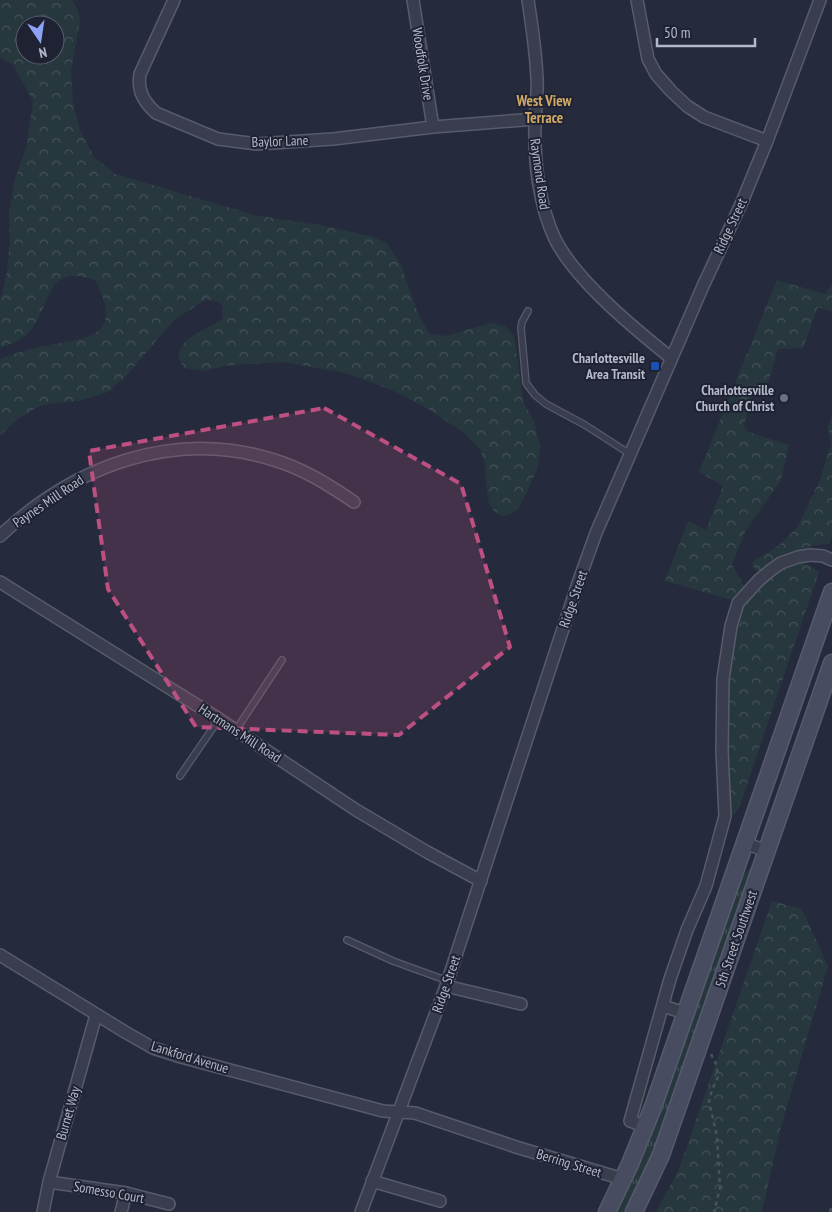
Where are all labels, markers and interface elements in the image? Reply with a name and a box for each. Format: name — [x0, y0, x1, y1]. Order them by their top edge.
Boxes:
north arrow — [15, 15, 65, 65]
scale bar — [657, 15, 754, 47]
text: 50 m — [664, 23, 690, 42]
street label: Woodfolk Drive — [408, 26, 438, 102]
text: N — [37, 43, 49, 62]
district label: West View Terrace — [515, 91, 573, 127]
street label: Baylor Lane — [251, 131, 309, 151]
street label: Raymond Road — [526, 137, 554, 211]
street label: Ridge Street — [709, 195, 751, 257]
place label: Charlottesville Area Transit — [572, 349, 645, 383]
marker: Charlottesville Area Transit — [649, 360, 661, 372]
place label: Charlottesville Church of Christ — [695, 381, 774, 415]
marker: Charlottesville Church of Christ — [778, 392, 790, 404]
street label: Paynes Mill Road — [9, 471, 87, 531]
street label: Ridge Street — [555, 568, 591, 630]
street label: Hartmans Mill Road — [195, 700, 285, 766]
street label: 5th Street Southwest — [711, 888, 761, 990]
street label: Ridge Street — [428, 953, 464, 1015]
street label: Lankford Avenue — [149, 1037, 231, 1077]
street label: Burnet Way — [52, 1083, 84, 1142]
street label: Berring Street — [534, 1145, 604, 1181]
street label: Somesso Court — [72, 1177, 146, 1207]

